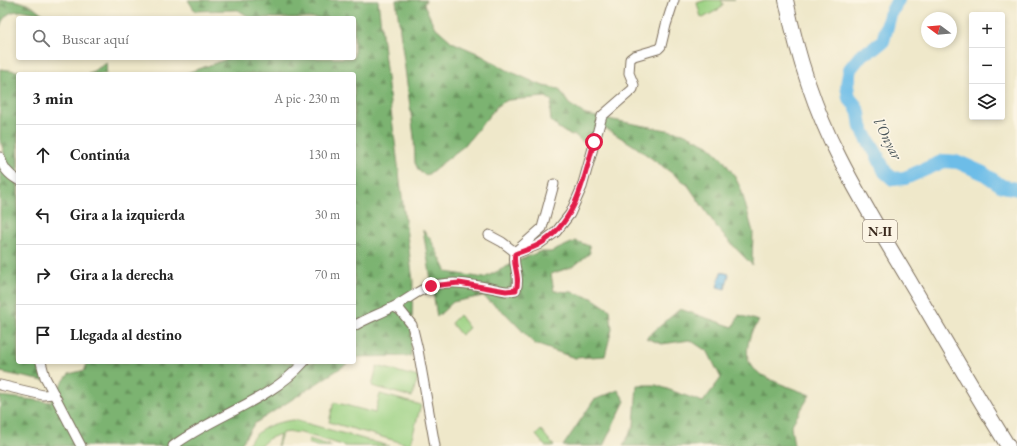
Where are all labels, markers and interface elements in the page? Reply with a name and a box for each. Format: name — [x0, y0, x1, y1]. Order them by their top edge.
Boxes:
north arrow — [921, 12, 957, 48]
map controls — [969, 12, 1005, 120]
button: + — [969, 12, 1005, 48]
search box — [16, 16, 356, 60]
icon: search — [30, 27, 52, 49]
text: Buscar aquí — [62, 29, 129, 48]
button: − — [969, 48, 1005, 84]
button: layers — [969, 84, 1005, 120]
text: 3 min — [32, 87, 73, 109]
text: A pie · 230 m — [274, 90, 340, 107]
water label: l'Onyar — [870, 115, 908, 164]
route start — [585, 133, 603, 151]
icon: ahead — [32, 144, 54, 166]
text: Continúa — [70, 145, 130, 164]
text: 130 m — [309, 146, 340, 163]
icon: left — [32, 204, 54, 226]
text: Gira a la izquierda — [70, 205, 185, 224]
text: 30 m — [315, 206, 340, 223]
road number: N-II — [863, 220, 897, 242]
icon: right — [32, 264, 54, 286]
text: Gira a la derecha — [70, 265, 174, 284]
text: 70 m — [315, 266, 340, 283]
route end — [422, 277, 440, 295]
icon: arrive — [32, 324, 54, 346]
text: Llegada al destino — [70, 325, 182, 344]

